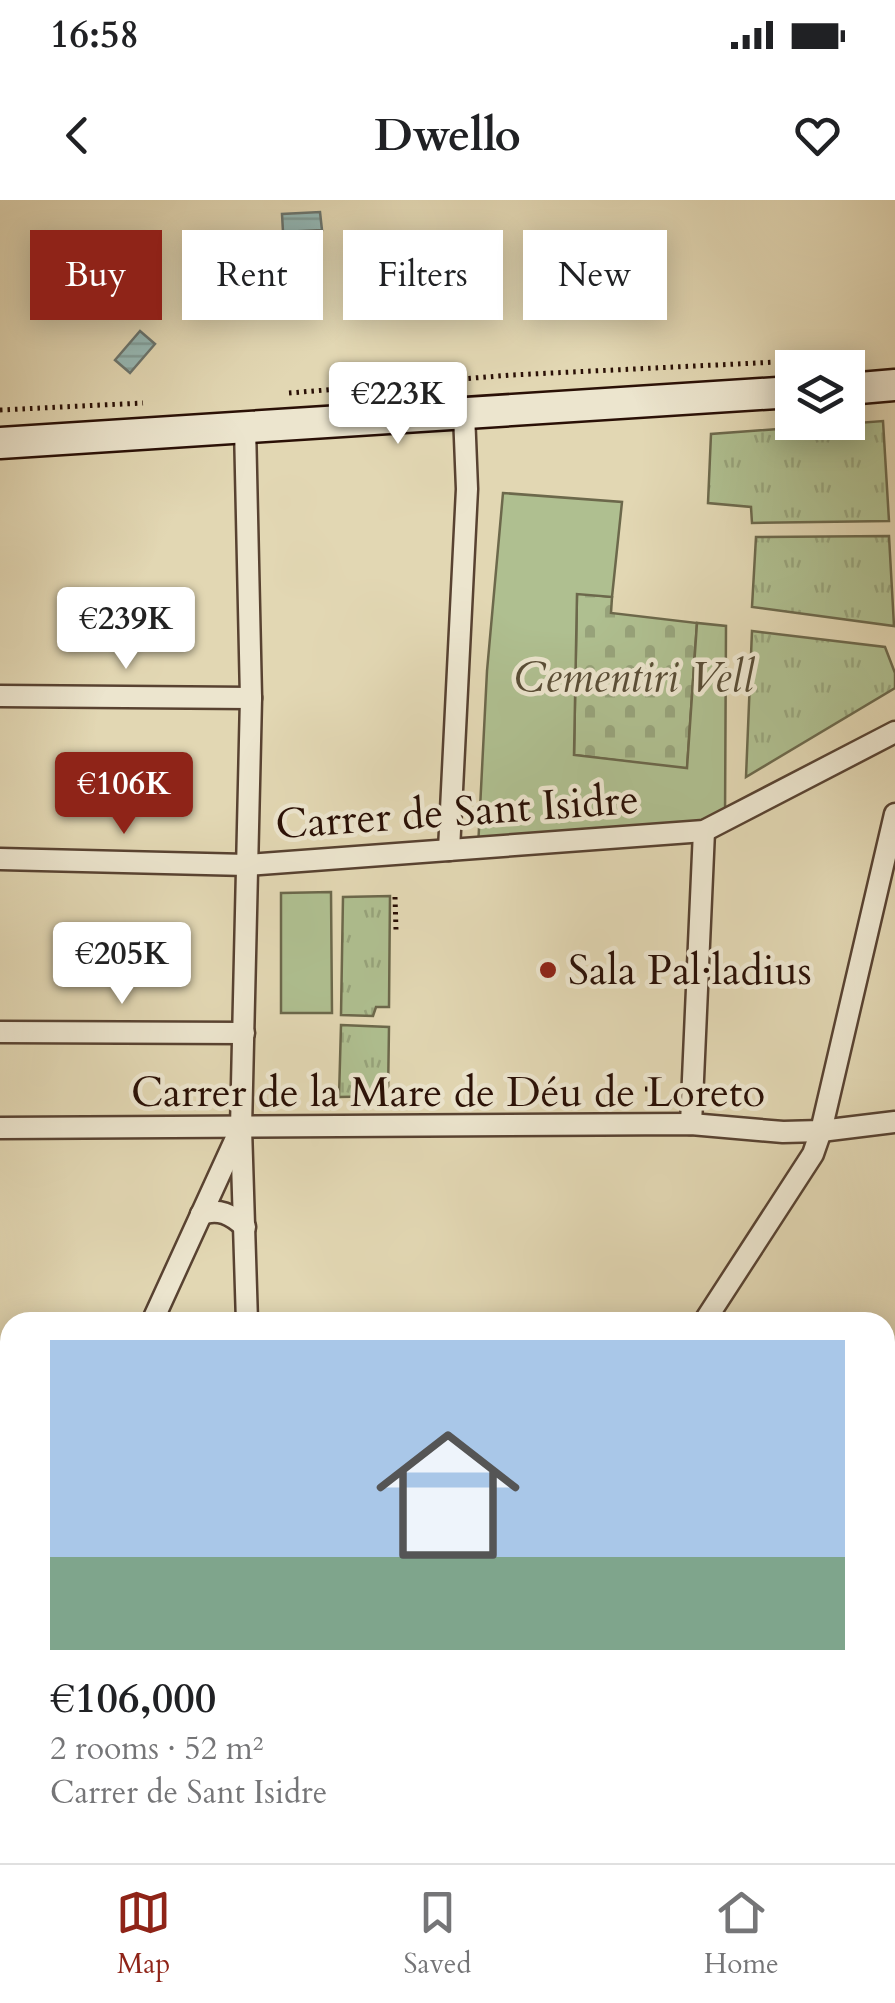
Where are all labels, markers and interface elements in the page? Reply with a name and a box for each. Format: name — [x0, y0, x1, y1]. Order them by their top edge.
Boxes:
text: 16:58 — [50, 9, 139, 61]
text: Dwello — [374, 105, 521, 166]
icon: back — [50, 108, 105, 163]
icon: heart — [790, 108, 845, 163]
chip: Buy — [30, 230, 162, 320]
chip: Rent — [182, 230, 323, 320]
chip: Filters — [343, 230, 503, 320]
chip: New — [523, 230, 667, 320]
map controls — [775, 350, 865, 440]
button: layers — [775, 350, 865, 440]
pin: €223K — [328, 362, 468, 447]
text: €223K — [351, 372, 445, 416]
pin: €239K — [56, 587, 196, 672]
text: €239K — [79, 597, 173, 641]
park label: Cementiri Vell — [514, 649, 756, 706]
pin: €106K — [54, 752, 194, 837]
text: €106K — [77, 762, 171, 806]
street label: Carrer de Sant Isidre — [274, 771, 640, 853]
pin: €205K — [52, 922, 192, 1007]
text: €205K — [75, 932, 169, 976]
place label: Sala Pal·ladius — [568, 942, 812, 999]
marker: Sala Pal·ladius — [537, 959, 559, 981]
street label: Carrer de la Mare de Déu de Loreto — [131, 1064, 765, 1121]
icon: home — [358, 1405, 538, 1585]
text: €106,000 — [50, 1670, 216, 1727]
text: 2 rooms · 52 m² — [50, 1727, 263, 1771]
text: Carrer de Sant Isidre — [50, 1771, 327, 1815]
tab: Map — [116, 1885, 171, 1983]
tab: Saved — [404, 1885, 471, 1983]
tab: Home — [704, 1885, 779, 1983]

